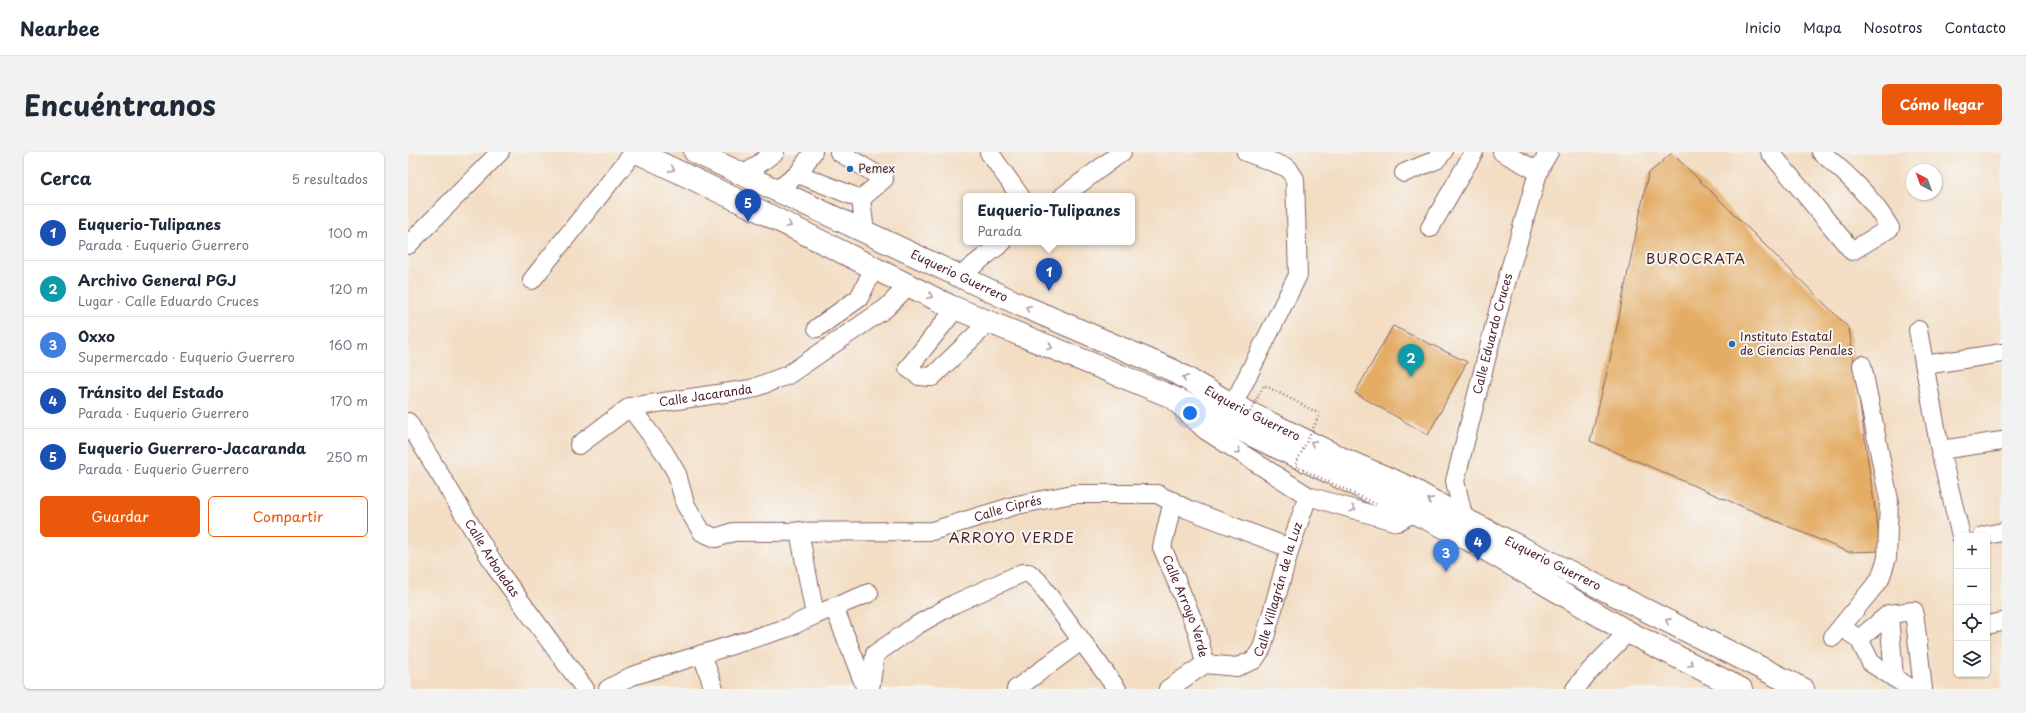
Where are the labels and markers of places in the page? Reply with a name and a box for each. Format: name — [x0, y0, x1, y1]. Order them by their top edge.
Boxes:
place label: Pemex — [858, 159, 895, 177]
marker: Pemex — [845, 164, 855, 174]
pin: 5 — [735, 189, 761, 222]
pin: 1 — [1036, 258, 1062, 291]
place label: Instituto Estatal de Ciencias Penales — [1740, 327, 1854, 359]
marker: Instituto Estatal de Ciencias Penales — [1727, 339, 1737, 349]
pin: 2 — [1398, 344, 1424, 377]
pin: 4 — [1465, 528, 1491, 561]
pin: 3 — [1433, 539, 1459, 572]

